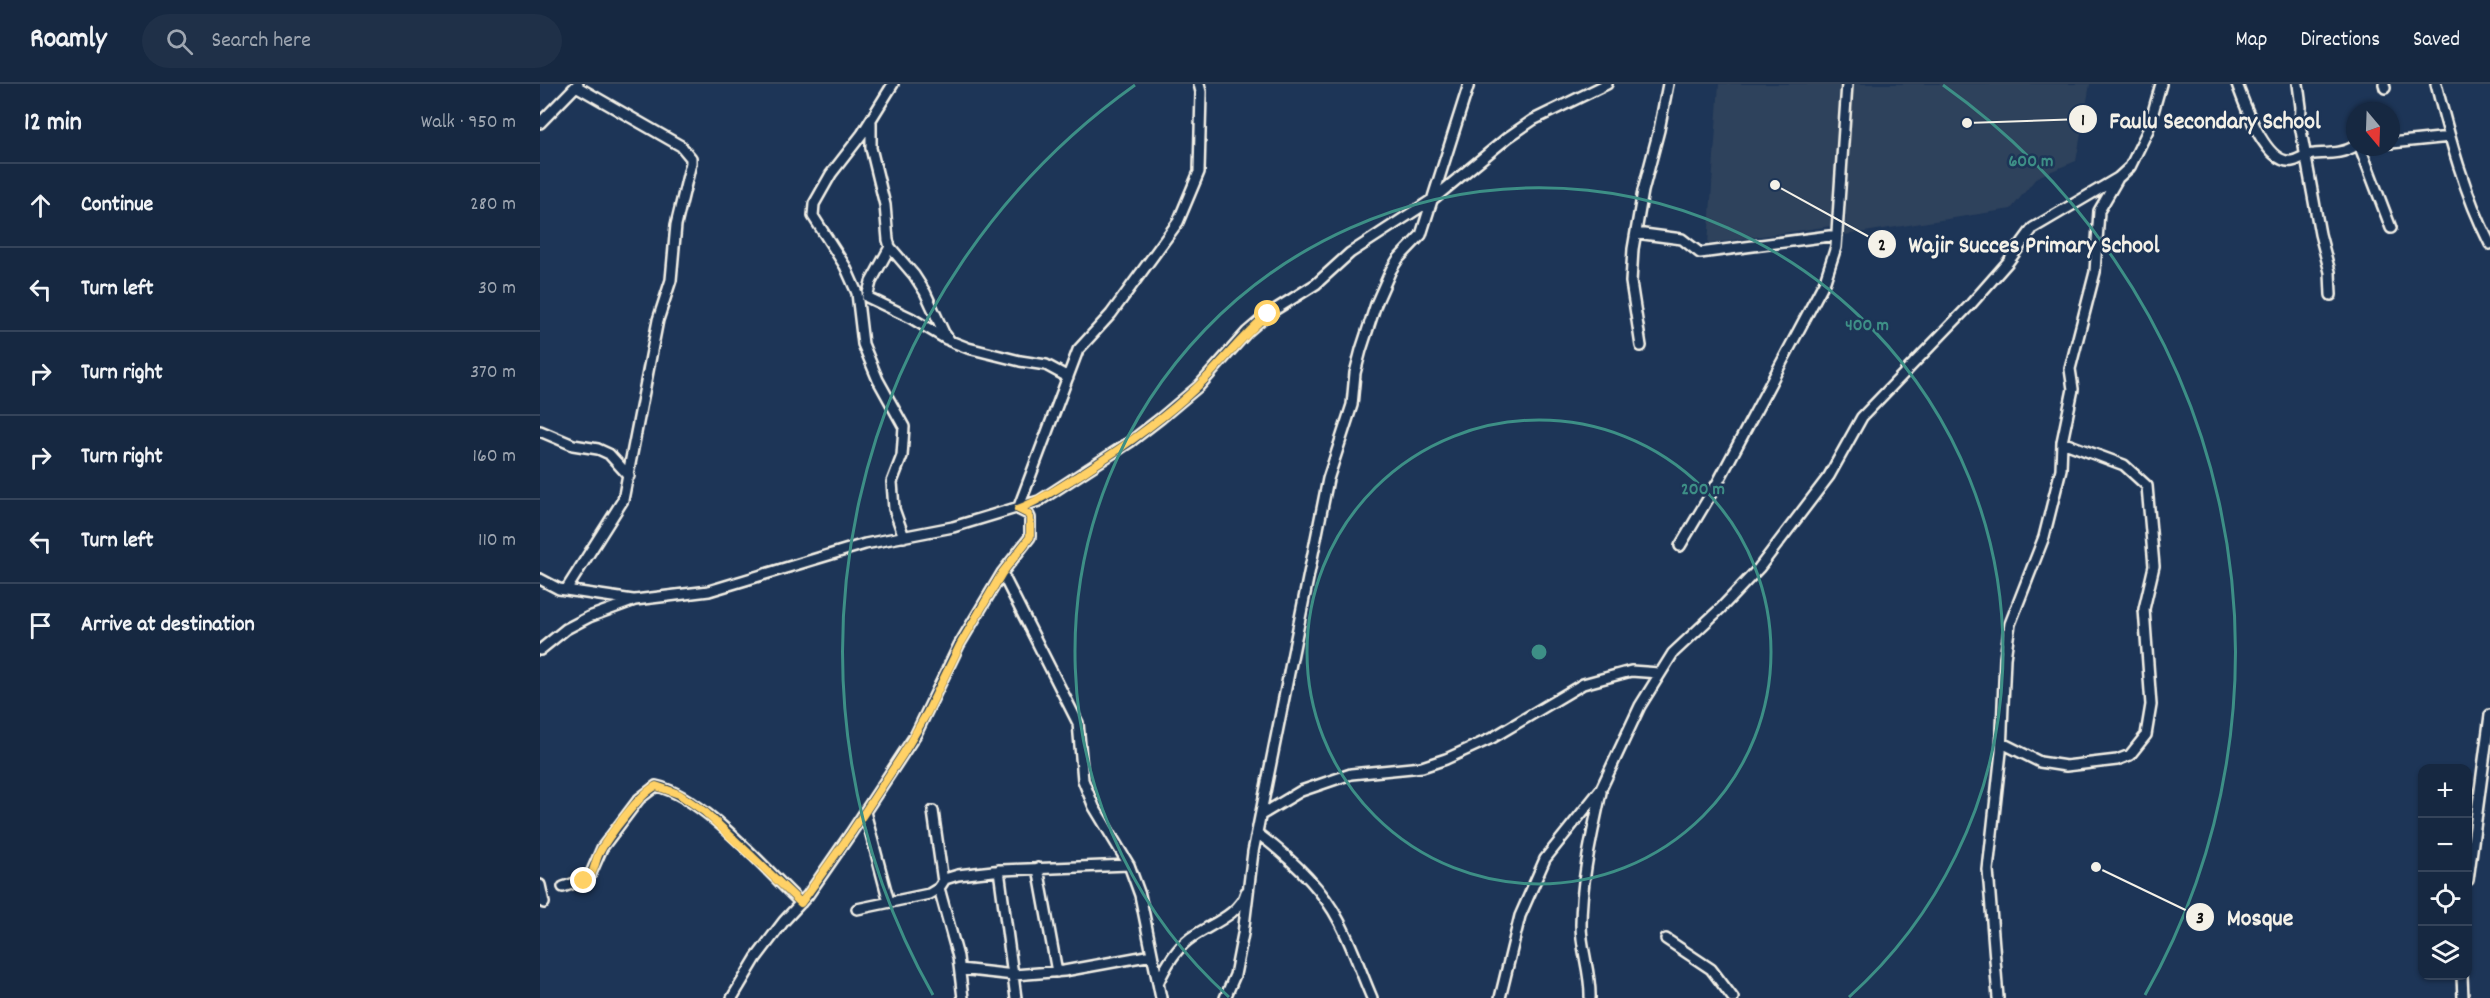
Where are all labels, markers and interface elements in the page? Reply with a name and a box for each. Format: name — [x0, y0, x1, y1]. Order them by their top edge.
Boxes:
search box — [142, 14, 562, 68]
text: Roamly — [30, 21, 106, 61]
icon: search — [163, 25, 196, 58]
text: Search here — [211, 26, 311, 57]
text: Map — [2236, 26, 2267, 56]
text: Directions — [2300, 26, 2380, 56]
text: Saved — [2413, 26, 2460, 56]
callout: Faulu Secondary School — [2068, 98, 2333, 140]
north arrow — [2346, 102, 2400, 156]
text: 12 min — [24, 105, 82, 142]
text: Faulu Secondary School — [2109, 106, 2321, 140]
text: Walk · 950 m — [421, 109, 516, 137]
text: 1 — [2081, 109, 2085, 134]
text: 600 m — [2009, 150, 2053, 175]
icon: ahead — [24, 189, 57, 222]
text: Continue — [81, 190, 153, 221]
text: 280 m — [470, 191, 516, 219]
callout: Wajir Succes Primary School — [1867, 223, 2172, 265]
text: Wajir Succes Primary School — [1909, 230, 2160, 264]
text: 2 — [1878, 234, 1886, 259]
icon: left — [24, 273, 57, 306]
text: Turn left — [81, 274, 153, 305]
text: 30 m — [478, 275, 516, 303]
route start — [1254, 300, 1280, 326]
text: 400 m — [1845, 314, 1889, 339]
icon: right — [24, 357, 57, 390]
text: Turn right — [81, 358, 163, 389]
text: 370 m — [470, 359, 516, 387]
icon: right — [24, 441, 57, 474]
text: Turn right — [81, 442, 163, 473]
text: 160 m — [473, 443, 516, 471]
text: 200 m — [1681, 478, 1725, 503]
icon: left — [24, 525, 57, 558]
text: Turn left — [81, 526, 153, 557]
text: 110 m — [478, 527, 516, 555]
icon: arrive — [24, 609, 57, 642]
text: Arrive at destination — [81, 610, 255, 641]
centre of rings — [1529, 642, 1549, 662]
map controls — [2418, 764, 2472, 980]
button: + — [2418, 764, 2472, 818]
button: − — [2418, 818, 2472, 872]
route end — [570, 867, 596, 893]
button: locate — [2418, 872, 2472, 926]
callout: Mosque — [2185, 896, 2305, 938]
text: Mosque — [2227, 903, 2294, 937]
text: 3 — [2196, 907, 2204, 932]
button: layers — [2418, 926, 2472, 980]

